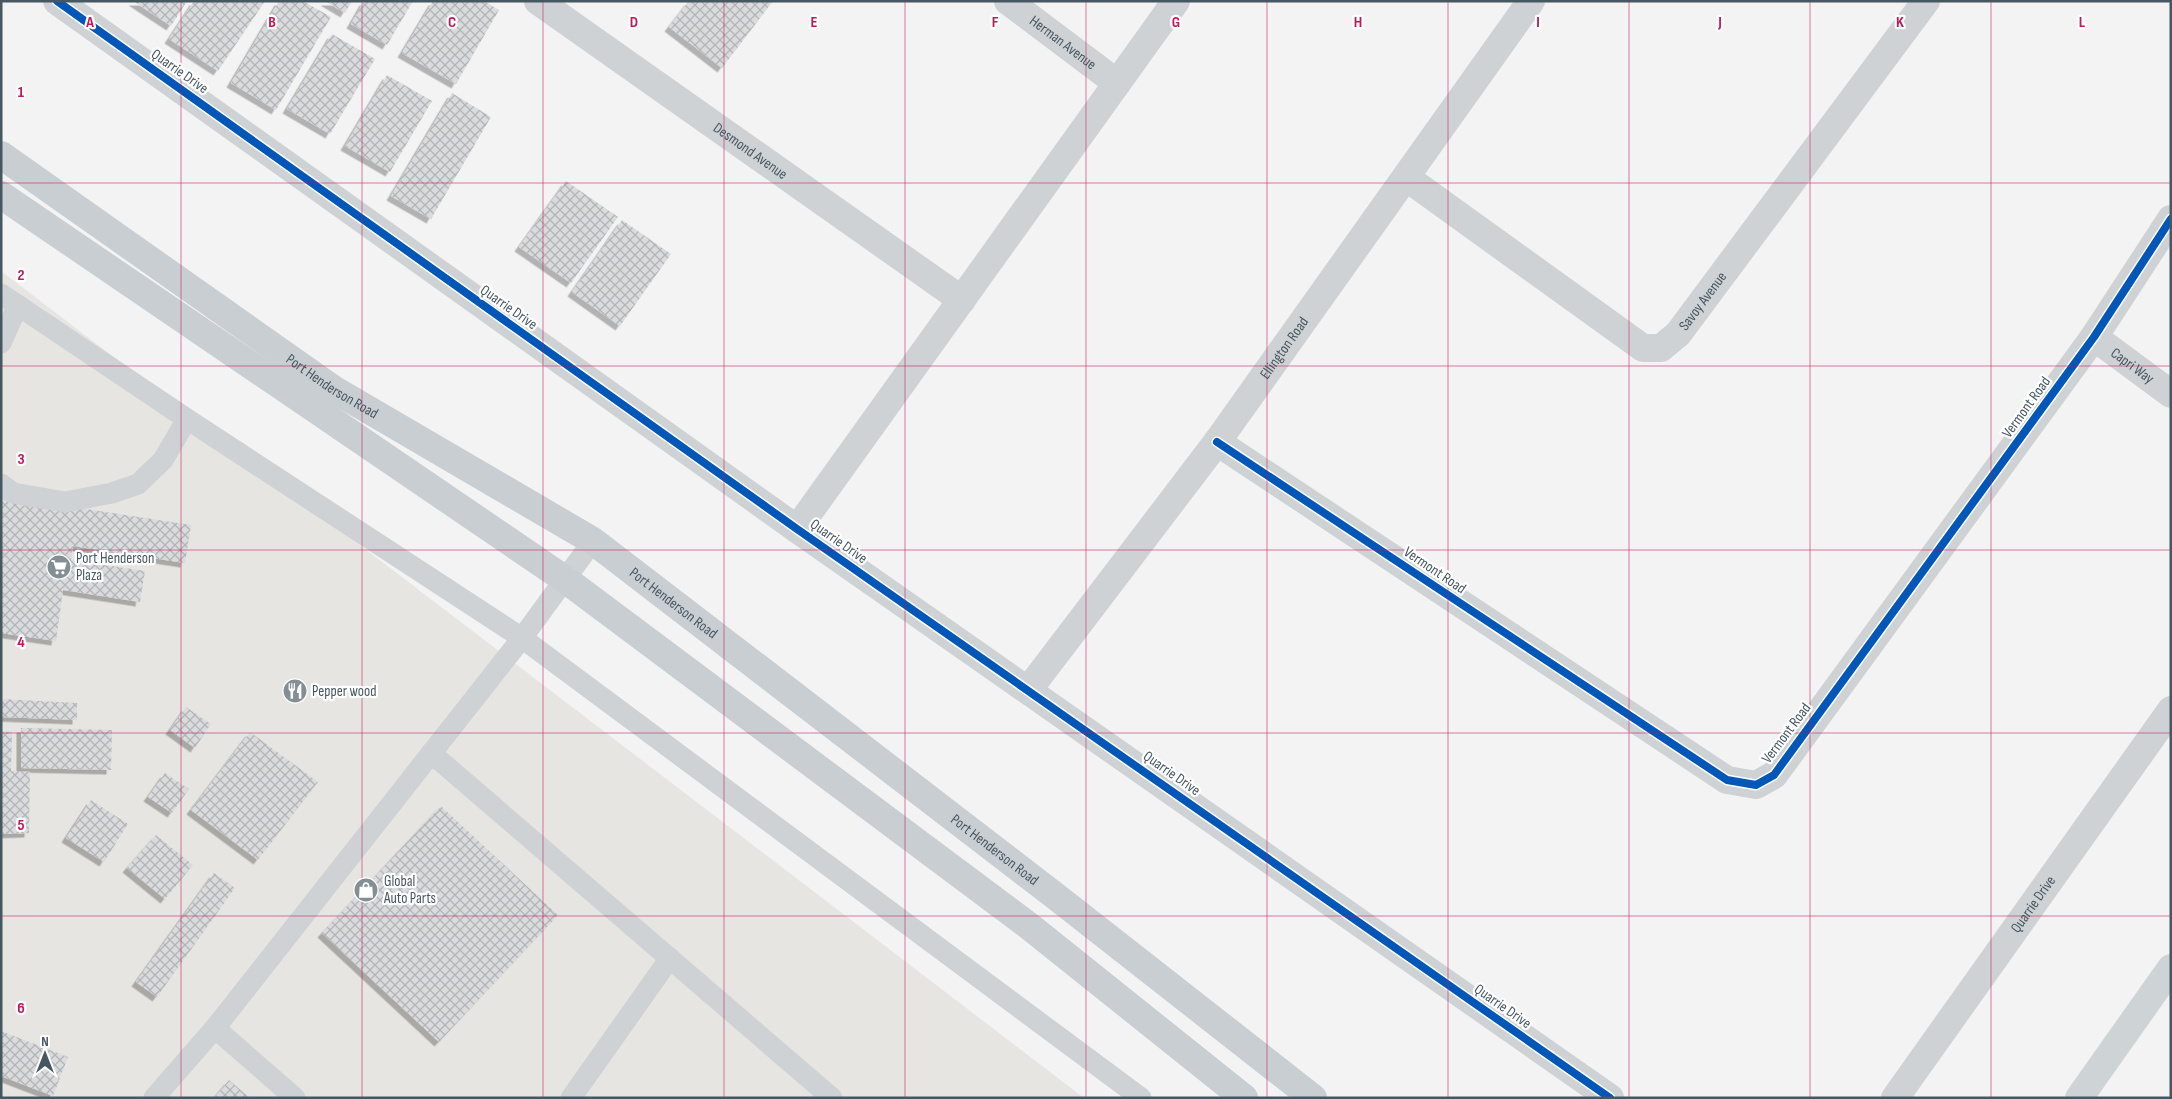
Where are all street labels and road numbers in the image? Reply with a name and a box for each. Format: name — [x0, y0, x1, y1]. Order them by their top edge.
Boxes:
street label: Herman Avenue — [1026, 12, 1100, 74]
street label: Quarrie Drive — [147, 45, 212, 98]
street label: Desmond Avenue — [709, 119, 791, 184]
street label: Savoy Avenue — [1675, 268, 1731, 335]
street label: Quarrie Drive — [476, 281, 541, 334]
street label: Ellington Road — [1256, 313, 1313, 383]
street label: Capri Way — [2107, 344, 2158, 388]
street label: Port Henderson Road — [282, 350, 381, 423]
street label: Vermont Road — [1998, 373, 2055, 442]
street label: Quarrie Drive — [806, 515, 871, 568]
street label: Vermont Road — [1400, 543, 1469, 598]
street label: Port Henderson Road — [626, 563, 721, 643]
street label: Vermont Road — [1757, 699, 1815, 767]
street label: Quarrie Drive — [1139, 747, 1204, 800]
street label: Port Henderson Road — [947, 810, 1042, 890]
street label: Quarrie Drive — [2007, 872, 2060, 937]
street label: Quarrie Drive — [1470, 980, 1535, 1033]

